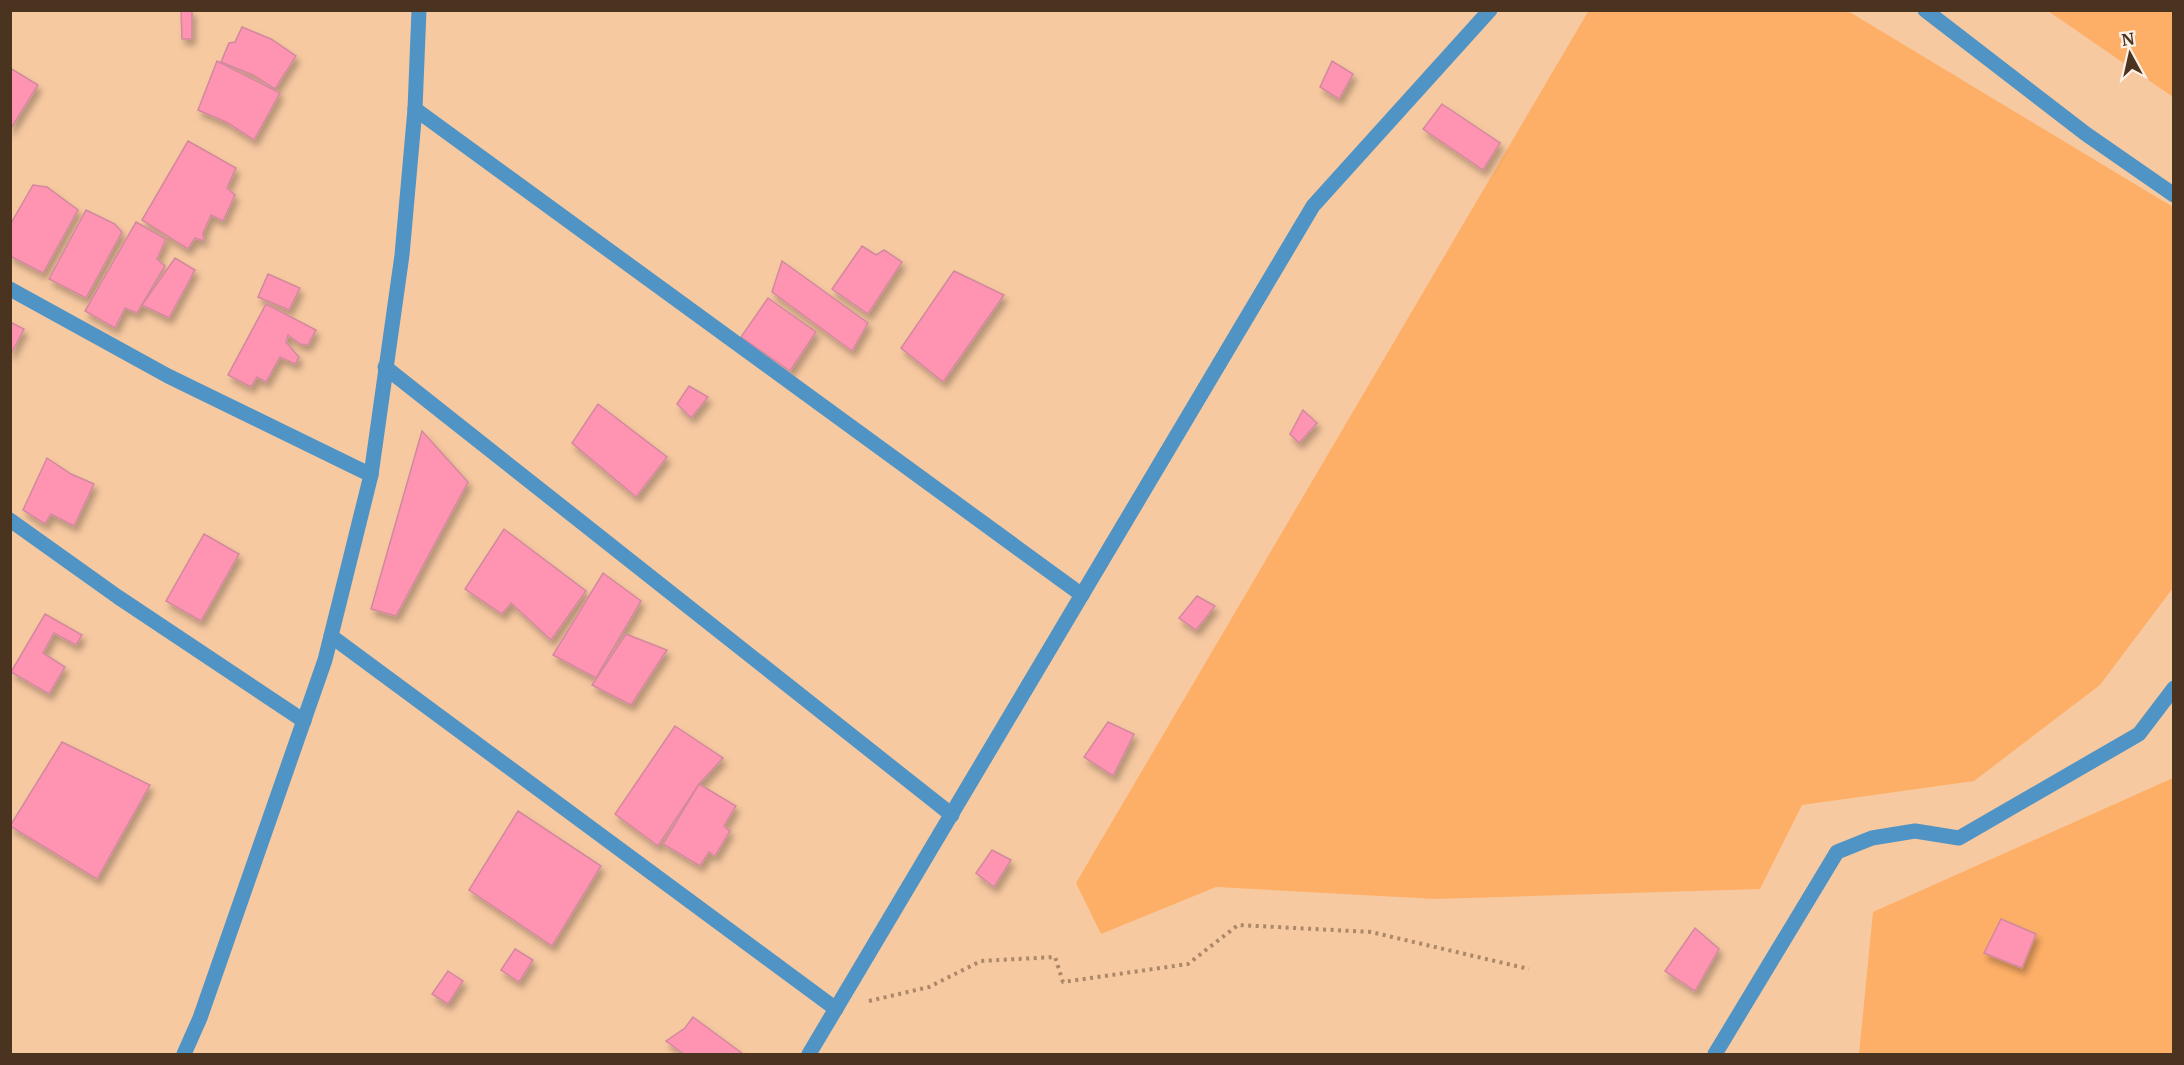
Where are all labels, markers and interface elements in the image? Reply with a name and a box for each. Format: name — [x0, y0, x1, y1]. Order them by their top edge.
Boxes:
north arrow — [2100, 24, 2160, 84]
text: N — [2120, 28, 2136, 50]

